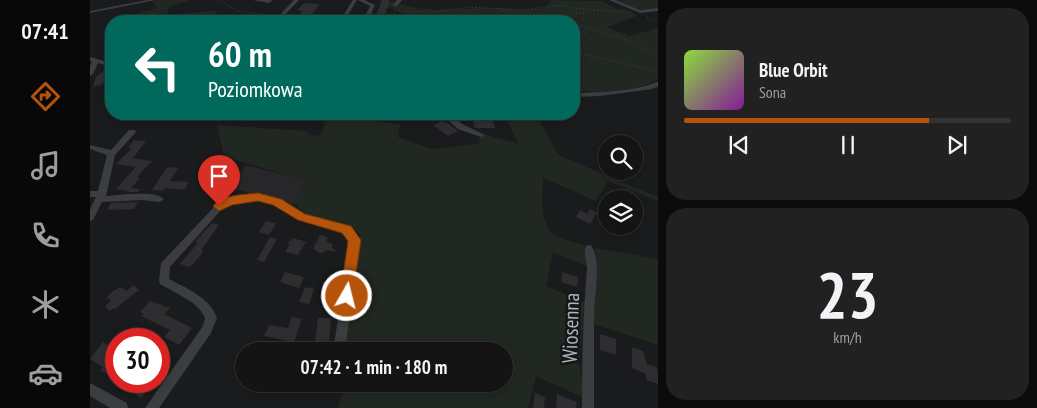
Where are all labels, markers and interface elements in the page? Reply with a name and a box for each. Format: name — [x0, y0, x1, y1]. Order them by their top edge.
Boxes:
text: 07:41 — [21, 17, 69, 45]
text: 60 m — [208, 31, 272, 77]
icon: left — [125, 35, 190, 100]
text: Blue Orbit — [759, 58, 828, 82]
text: Poziomkowa — [208, 75, 302, 103]
icon: directions — [28, 79, 63, 114]
text: Sona — [759, 82, 786, 102]
icon: previous — [725, 131, 753, 159]
icon: pause — [834, 131, 862, 159]
icon: next — [943, 131, 971, 159]
map controls — [598, 135, 643, 235]
button: search — [598, 135, 643, 180]
icon: music — [28, 148, 63, 183]
pin — [198, 155, 240, 206]
icon: arrive — [205, 162, 233, 190]
button: layers — [598, 190, 643, 235]
icon: phone — [28, 218, 63, 253]
text: 23 — [816, 252, 879, 336]
position arrow — [320, 269, 372, 321]
icon: climate — [28, 287, 63, 322]
street label: Wiosenna — [556, 292, 585, 364]
text: km/h — [833, 327, 862, 347]
speed limit sign: 30 — [105, 328, 170, 393]
text: 07:42 · 1 min · 180 m — [301, 355, 447, 379]
icon: car — [28, 356, 63, 391]

